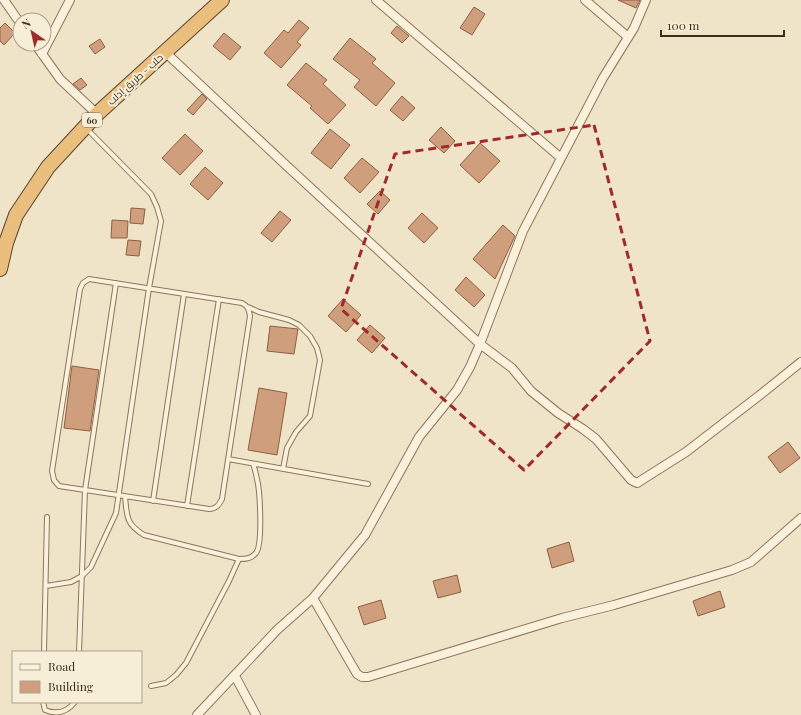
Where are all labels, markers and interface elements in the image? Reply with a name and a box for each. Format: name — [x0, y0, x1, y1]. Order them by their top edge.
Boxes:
north arrow — [12, 12, 52, 52]
scale bar — [661, 12, 784, 38]
text: N — [19, 15, 34, 32]
text: 100 m — [667, 17, 700, 33]
street label: حلب - طريق إدلب — [104, 50, 166, 108]
road number: 60 — [82, 113, 102, 127]
legend — [12, 651, 142, 703]
text: Road — [48, 658, 75, 674]
text: Building — [48, 678, 94, 694]

